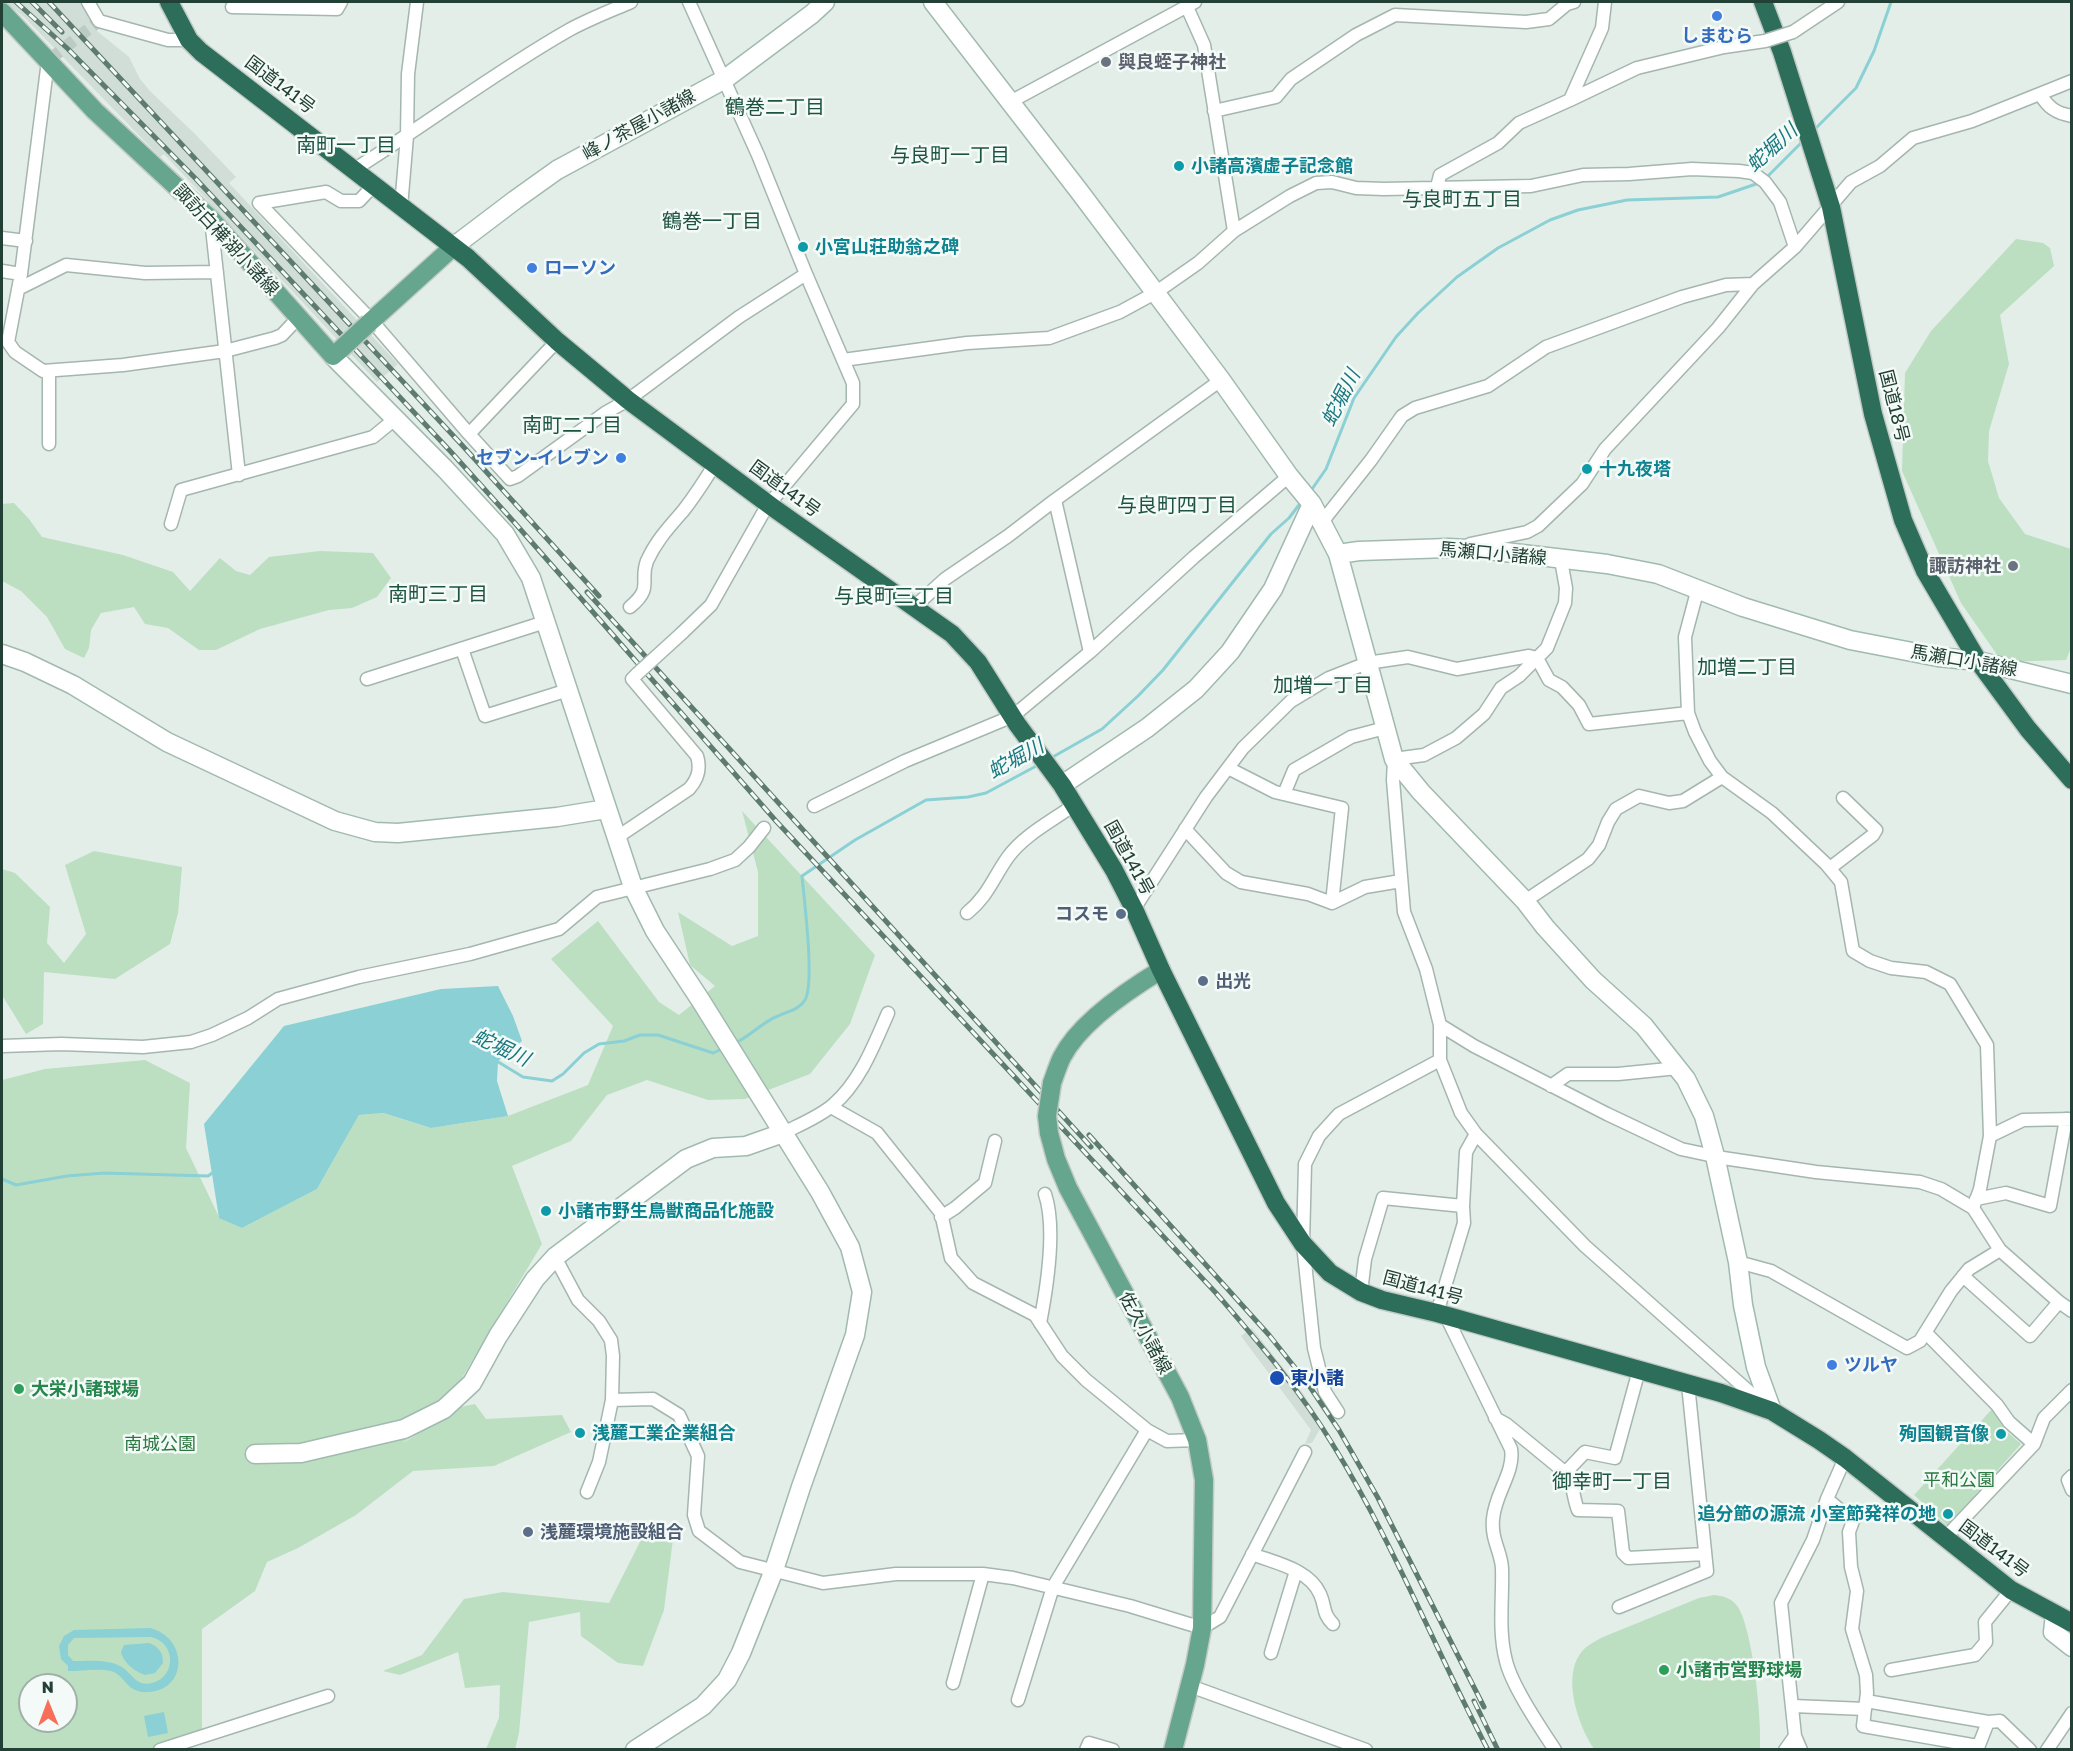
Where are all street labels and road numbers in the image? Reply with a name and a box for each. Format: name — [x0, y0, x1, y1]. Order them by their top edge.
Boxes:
street label: 国道141号 — [241, 52, 319, 118]
street label: 峰ノ茶屋小諸線 — [579, 85, 699, 165]
street label: 諏訪白樺湖小諸線 — [169, 180, 283, 300]
street label: 国道18号 — [1875, 368, 1913, 444]
street label: 国道141号 — [745, 456, 825, 522]
street label: 馬瀬口小諸線 — [1438, 539, 1548, 569]
street label: 馬瀬口小諸線 — [1909, 641, 2019, 681]
street label: 国道141号 — [1100, 817, 1158, 899]
street label: 国道141号 — [1380, 1267, 1466, 1309]
street label: 佐久小諸線 — [1114, 1288, 1176, 1378]
street label: 国道141号 — [1955, 1516, 2033, 1582]

